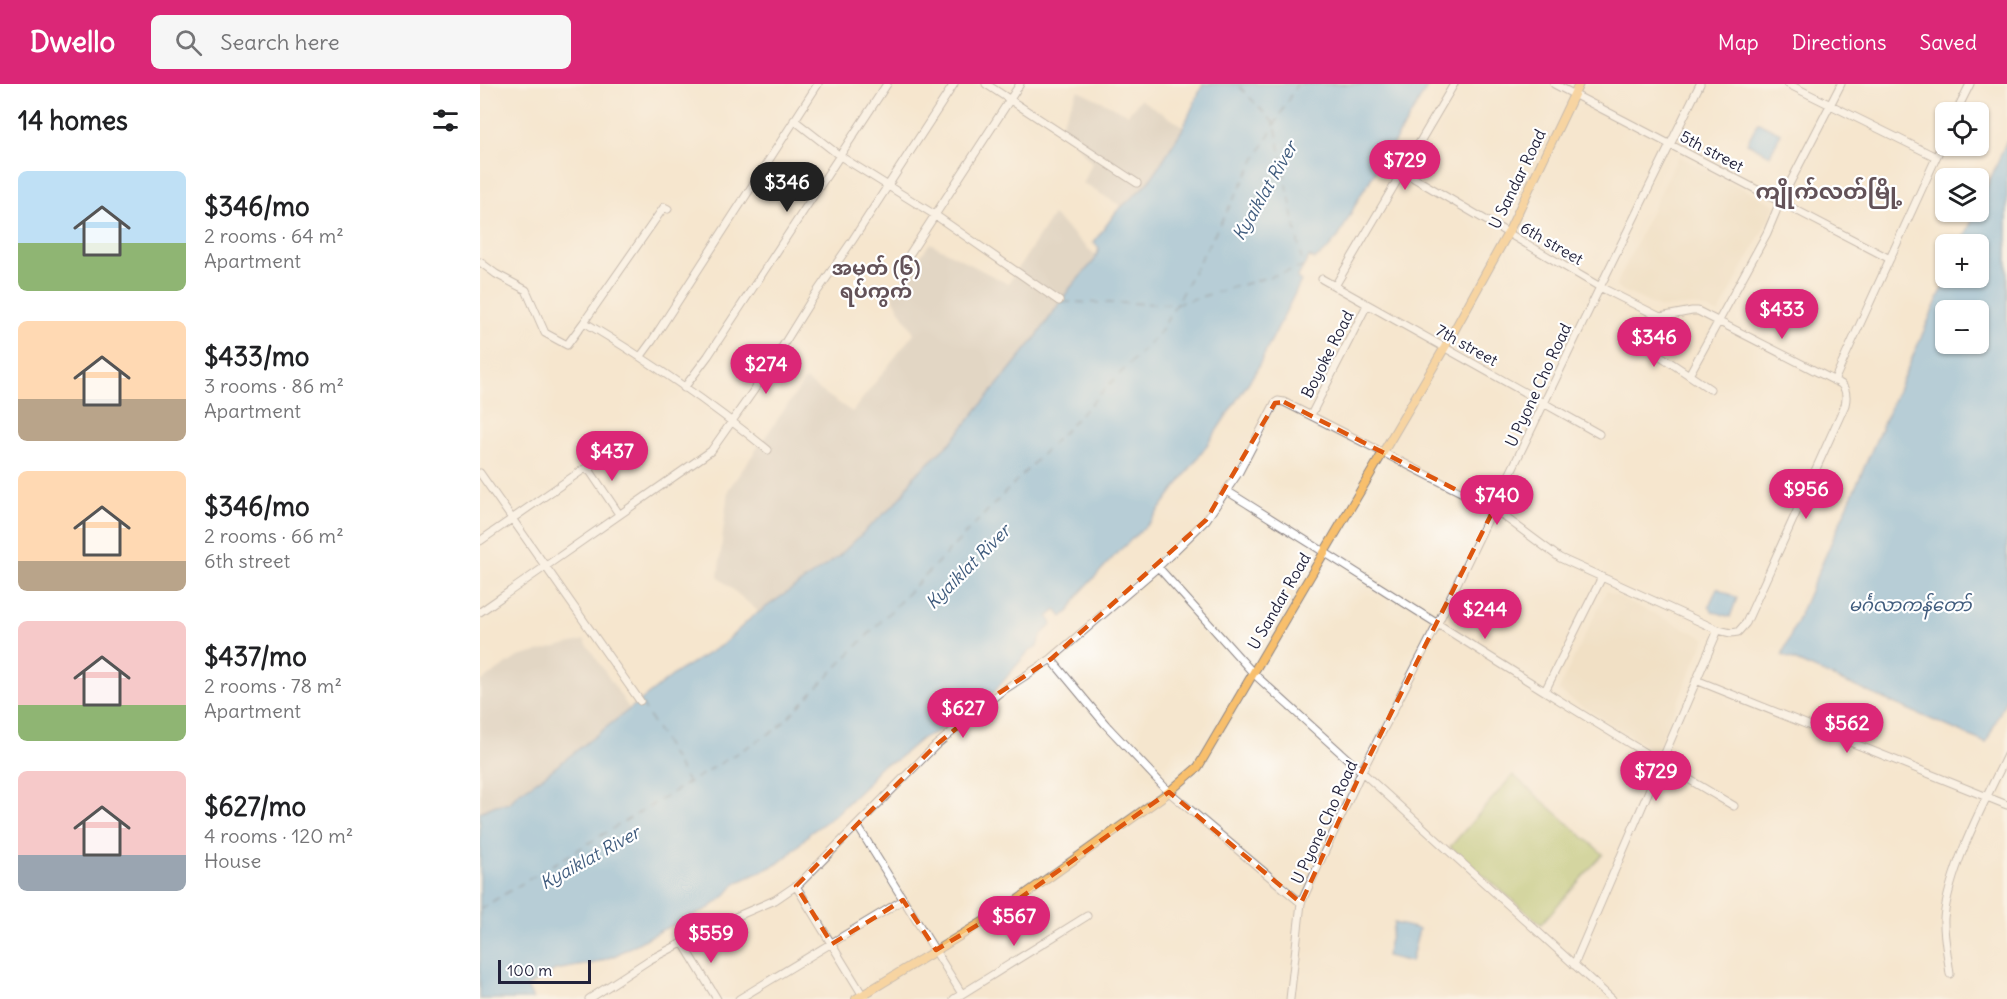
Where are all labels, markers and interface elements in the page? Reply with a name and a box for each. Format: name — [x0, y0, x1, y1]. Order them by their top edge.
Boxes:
search box — [151, 15, 571, 69]
text: Dwello — [30, 24, 115, 60]
icon: search — [172, 26, 205, 59]
text: Search here — [220, 28, 340, 56]
text: Map — [1718, 29, 1759, 56]
text: Directions — [1792, 29, 1886, 56]
text: Saved — [1919, 29, 1977, 56]
map controls — [1935, 102, 1989, 354]
button: locate — [1935, 102, 1989, 156]
text: 14 homes — [18, 104, 128, 137]
icon: filters — [429, 104, 462, 137]
street label: U Sandar Road — [1484, 126, 1550, 232]
street label: 5th street — [1677, 126, 1748, 176]
water label: Kyaiklat River — [1227, 135, 1303, 244]
pin: $729 — [1369, 140, 1441, 191]
text: $729 — [1383, 147, 1427, 172]
pin: $346 — [751, 162, 823, 213]
button: layers — [1935, 168, 1989, 222]
text: $346 — [764, 169, 810, 194]
district label: ကျိုက်လတ်မြို့ — [1756, 176, 1902, 210]
text: $346/mo — [204, 190, 310, 223]
icon: home — [66, 195, 138, 267]
street label: 6th street — [1517, 217, 1587, 269]
text: 2 rooms · 64 m² — [204, 223, 344, 248]
button: + — [1935, 234, 1989, 288]
text: Apartment — [204, 248, 301, 273]
district label: အမှတ် (၆) ရပ်ကွက် — [832, 255, 920, 307]
pin: $433 — [1746, 289, 1818, 340]
text: $433 — [1759, 296, 1805, 321]
button: − — [1935, 300, 1989, 354]
street label: Boyoke Road — [1296, 307, 1358, 401]
pin: $346 — [1618, 317, 1690, 368]
street label: 7th street — [1433, 320, 1502, 370]
street label: U Pyone Cho Road — [1501, 320, 1575, 450]
text: $346 — [1631, 324, 1677, 349]
text: $433/mo — [204, 340, 309, 373]
pin: $274 — [730, 344, 802, 395]
icon: home — [66, 345, 138, 417]
text: $274 — [745, 351, 787, 376]
text: 3 rooms · 86 m² — [204, 373, 344, 398]
text: Apartment — [204, 398, 301, 423]
pin: $437 — [576, 431, 648, 482]
text: $437 — [590, 438, 634, 463]
pin: $956 — [1770, 469, 1842, 520]
pin: $740 — [1461, 475, 1533, 526]
text: $956 — [1783, 476, 1829, 501]
text: $740 — [1474, 482, 1520, 507]
text: $346/mo — [204, 490, 310, 523]
icon: home — [66, 495, 138, 567]
water label: Kyaiklat River — [920, 518, 1017, 614]
text: 2 rooms · 66 m² — [204, 523, 344, 548]
text: 6th street — [204, 548, 290, 573]
street label: U Sandar Road — [1243, 549, 1315, 653]
pin: $244 — [1449, 589, 1521, 640]
water label: မင်္ဂလာကန်တော် — [1849, 592, 1973, 620]
text: $244 — [1463, 596, 1507, 621]
text: $437/mo — [204, 640, 307, 673]
icon: home — [66, 645, 138, 717]
text: 2 rooms · 78 m² — [204, 673, 342, 698]
pin: $627 — [927, 688, 999, 739]
text: $627 — [941, 695, 985, 720]
text: Apartment — [204, 698, 301, 723]
pin: $562 — [1811, 703, 1883, 754]
text: $562 — [1824, 710, 1870, 735]
pin: $729 — [1620, 751, 1692, 802]
street label: U Pyone Cho Road — [1287, 757, 1361, 887]
text: $729 — [1634, 758, 1678, 783]
text: $627/mo — [204, 790, 306, 823]
icon: home — [66, 795, 138, 867]
water label: Kyaiklat River — [536, 819, 646, 894]
text: 4 rooms · 120 m² — [204, 823, 353, 848]
text: House — [204, 848, 261, 873]
pin: $567 — [978, 896, 1050, 947]
text: $567 — [992, 903, 1036, 928]
pin: $559 — [675, 913, 747, 964]
text: $559 — [688, 920, 734, 945]
scale bar — [498, 957, 591, 984]
text: 100 m — [507, 960, 552, 980]

